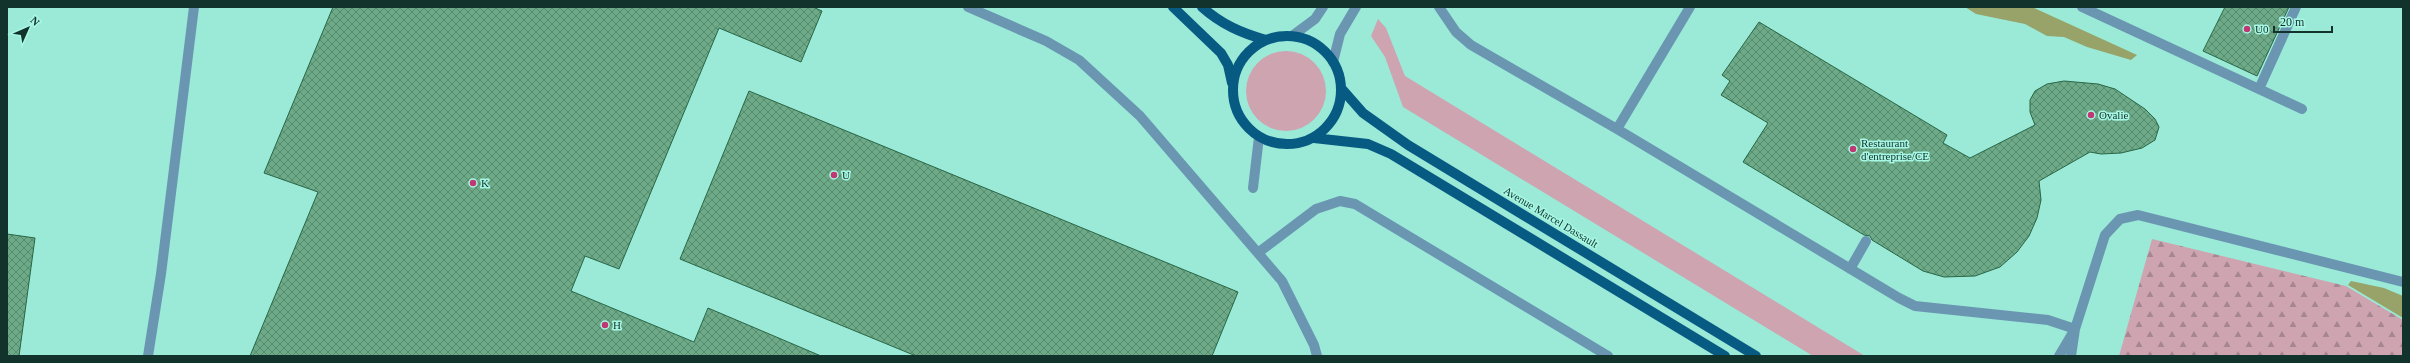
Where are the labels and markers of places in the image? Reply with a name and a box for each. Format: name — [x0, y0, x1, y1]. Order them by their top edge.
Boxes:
place label: U0 — [2255, 23, 2269, 35]
marker: U0 — [2242, 24, 2252, 34]
place label: Ovalie — [2099, 109, 2128, 121]
marker: Ovalie — [2086, 110, 2096, 120]
place label: Restaurant d'entreprise/CE — [1861, 137, 1929, 162]
marker: Restaurant d'entreprise/CE — [1848, 144, 1858, 154]
place label: U — [842, 169, 850, 181]
marker: U — [829, 170, 839, 180]
place label: K — [481, 177, 489, 189]
marker: K — [468, 178, 478, 188]
place label: H — [613, 319, 621, 331]
marker: H — [600, 320, 610, 330]

